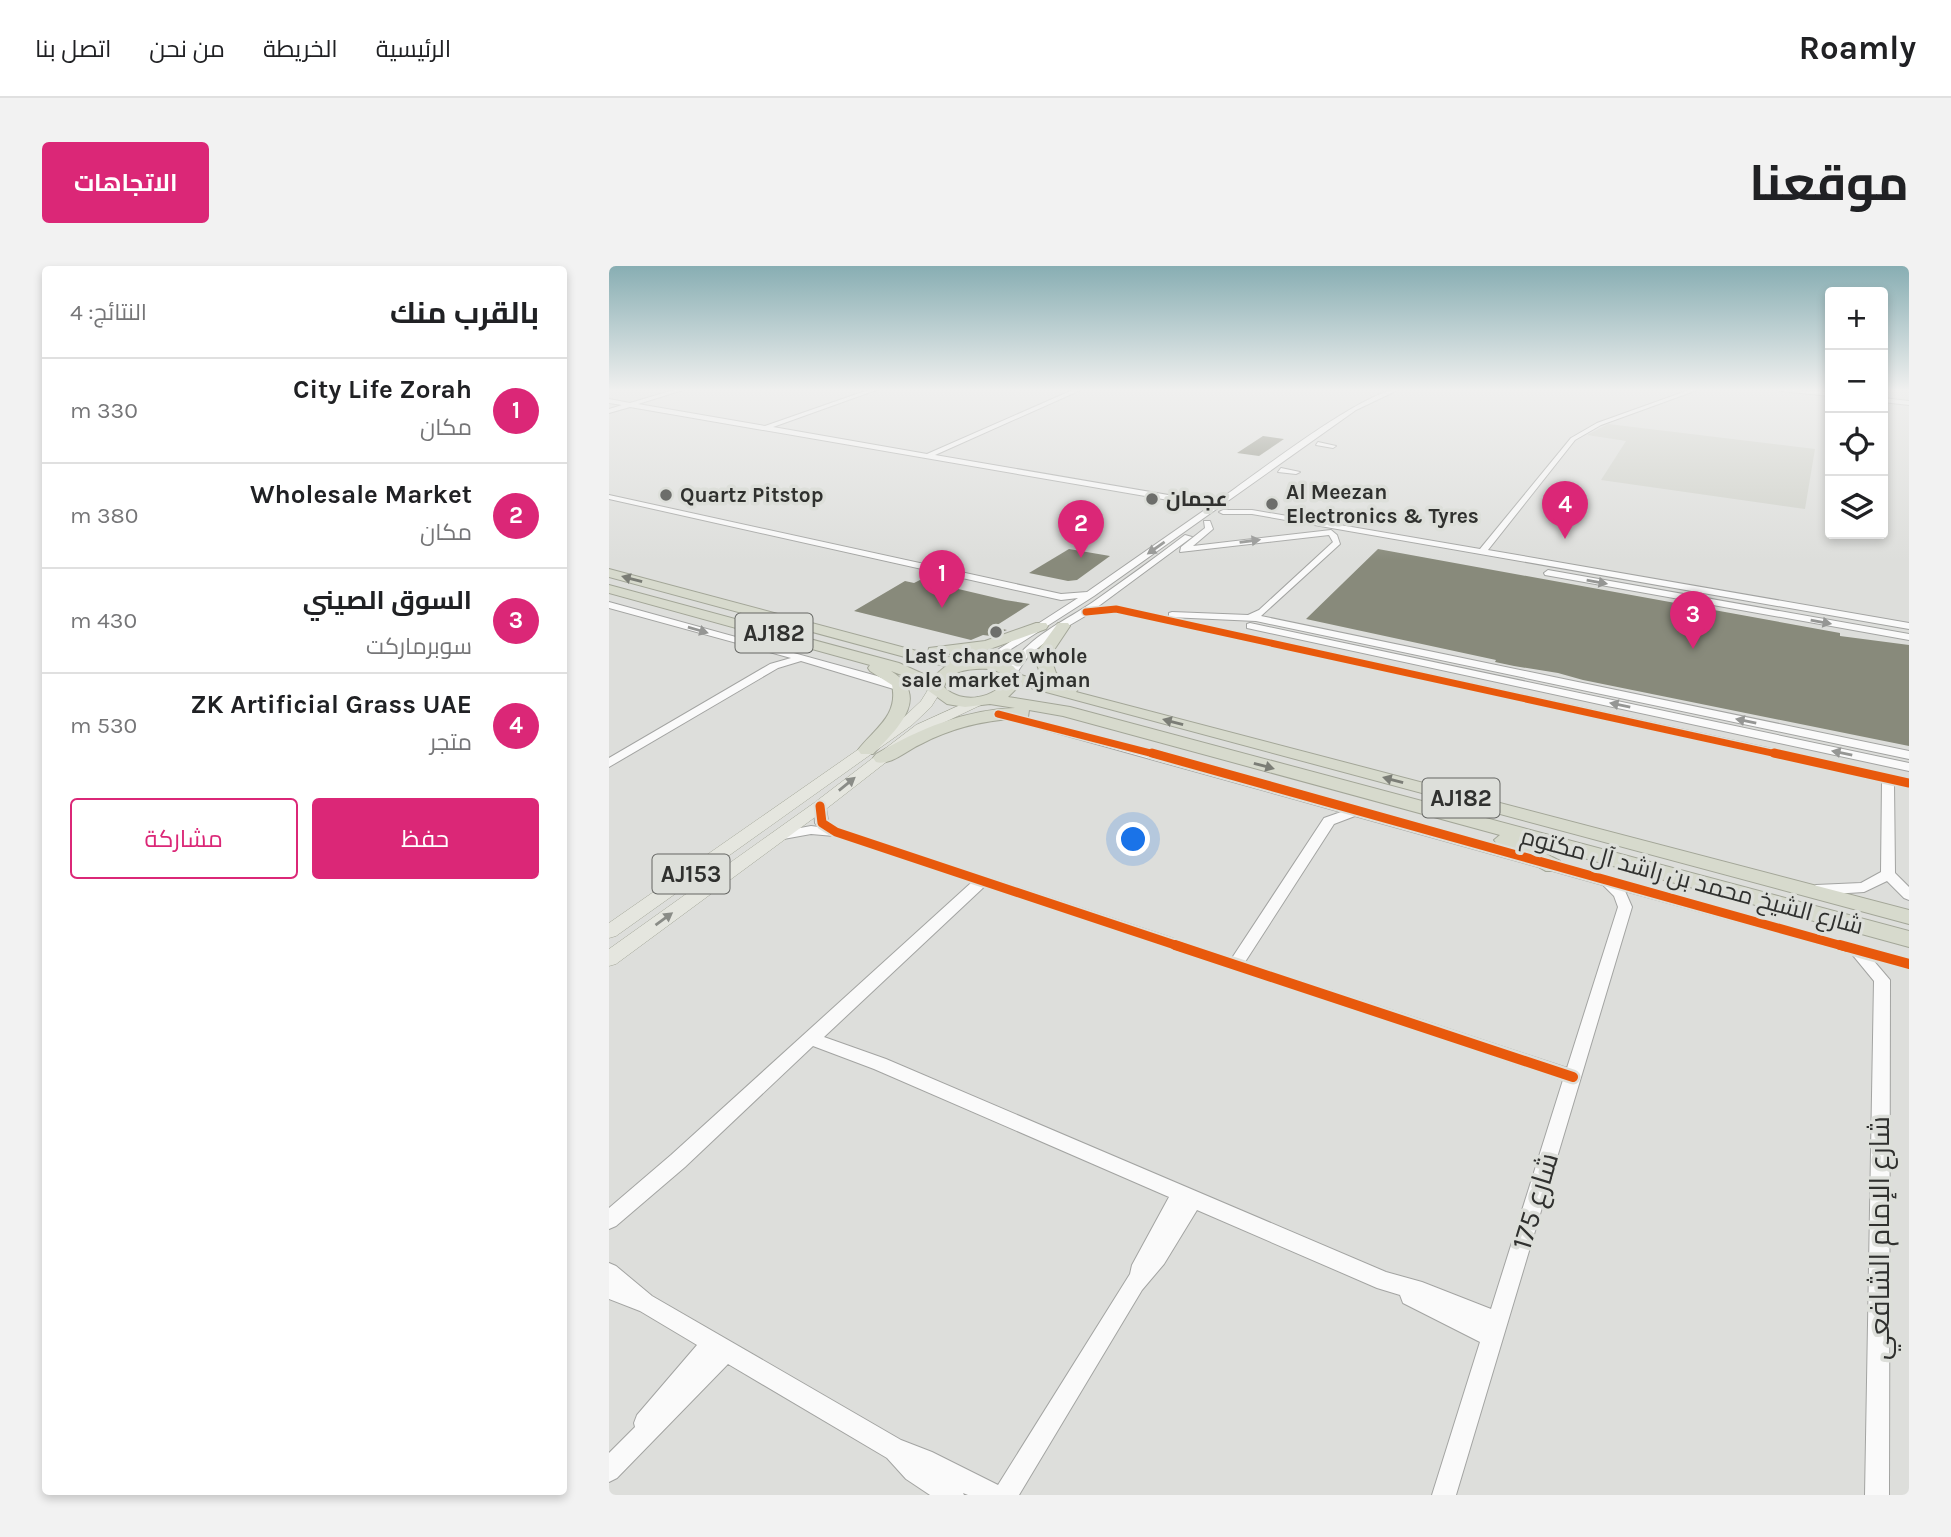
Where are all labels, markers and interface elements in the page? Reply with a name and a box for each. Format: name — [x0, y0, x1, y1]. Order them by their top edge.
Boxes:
text: Roamly — [1799, 29, 1916, 67]
text: اتصل بنا — [35, 35, 111, 63]
text: من نحن — [149, 35, 225, 63]
text: الخريطة — [263, 35, 338, 63]
text: الرئيسية — [376, 35, 451, 63]
button: الاتجاهات — [42, 142, 209, 223]
text: موقعنا — [1749, 155, 1909, 212]
map controls — [1825, 287, 1888, 539]
button: + — [1825, 287, 1888, 350]
text: بالقرب منك — [390, 295, 539, 331]
text: النتائج: 4 — [70, 299, 147, 326]
button: − — [1825, 350, 1888, 413]
text: City Life Zorah — [293, 374, 472, 405]
text: 330 m — [70, 397, 138, 424]
text: 1 — [512, 397, 520, 424]
button: locate — [1825, 413, 1888, 476]
text: مكان — [420, 414, 472, 441]
button: layers — [1825, 476, 1888, 539]
text: Wholesale Market — [250, 479, 472, 510]
place label: Al Meezan Electronics & Tyres — [1286, 480, 1479, 528]
pin: 4 — [1542, 481, 1588, 539]
place label: Quartz Pitstop — [680, 483, 824, 507]
marker: Quartz Pitstop — [658, 487, 674, 503]
place label: عجمان — [1166, 487, 1228, 511]
marker: عجمان — [1144, 491, 1160, 507]
marker: Al Meezan Electronics & Tyres — [1264, 496, 1280, 512]
pin: 2 — [1058, 500, 1104, 558]
text: 380 m — [70, 502, 138, 529]
text: 2 — [509, 502, 523, 529]
text: مكان — [420, 519, 472, 546]
one-way arrow — [1239, 535, 1261, 546]
one-way arrow — [1147, 541, 1165, 555]
pin: 1 — [919, 550, 965, 608]
one-way arrow — [620, 573, 642, 584]
one-way arrow — [1586, 577, 1608, 588]
text: السوق الصيني — [303, 585, 472, 616]
pin: 3 — [1670, 591, 1716, 649]
text: 430 m — [70, 607, 137, 634]
text: 3 — [509, 607, 523, 634]
road number: AJ182 — [736, 614, 813, 652]
one-way arrow — [1810, 616, 1832, 627]
marker: Last chance whole sale market Ajman — [988, 624, 1004, 640]
one-way arrow — [688, 625, 709, 635]
text: سوبرماركت — [366, 633, 472, 660]
place label: Last chance whole sale market Ajman — [901, 644, 1091, 692]
text: ZK Artificial Grass UAE — [190, 689, 472, 720]
one-way arrow — [1609, 700, 1631, 711]
text: 530 m — [70, 712, 137, 739]
text: 4 — [509, 712, 523, 739]
one-way arrow — [1735, 715, 1757, 726]
one-way arrow — [1162, 716, 1184, 727]
text: متجر — [430, 729, 472, 756]
one-way arrow — [1831, 747, 1853, 758]
one-way arrow — [1253, 761, 1275, 772]
one-way arrow — [1382, 774, 1404, 785]
one-way arrow — [838, 776, 856, 791]
road number: AJ182 — [1423, 778, 1499, 818]
button: مشاركة — [70, 798, 298, 879]
button: حفظ — [312, 798, 539, 879]
your location — [1116, 822, 1150, 856]
street label: شارع الشيخ محمد بن راشد آل مكتوم — [1517, 822, 1866, 942]
road number: AJ153 — [652, 854, 729, 894]
one-way arrow — [655, 912, 673, 926]
street label: شارع الإمام الشافعي — [1863, 1116, 1901, 1360]
street label: شارع 175 — [1505, 1149, 1567, 1254]

